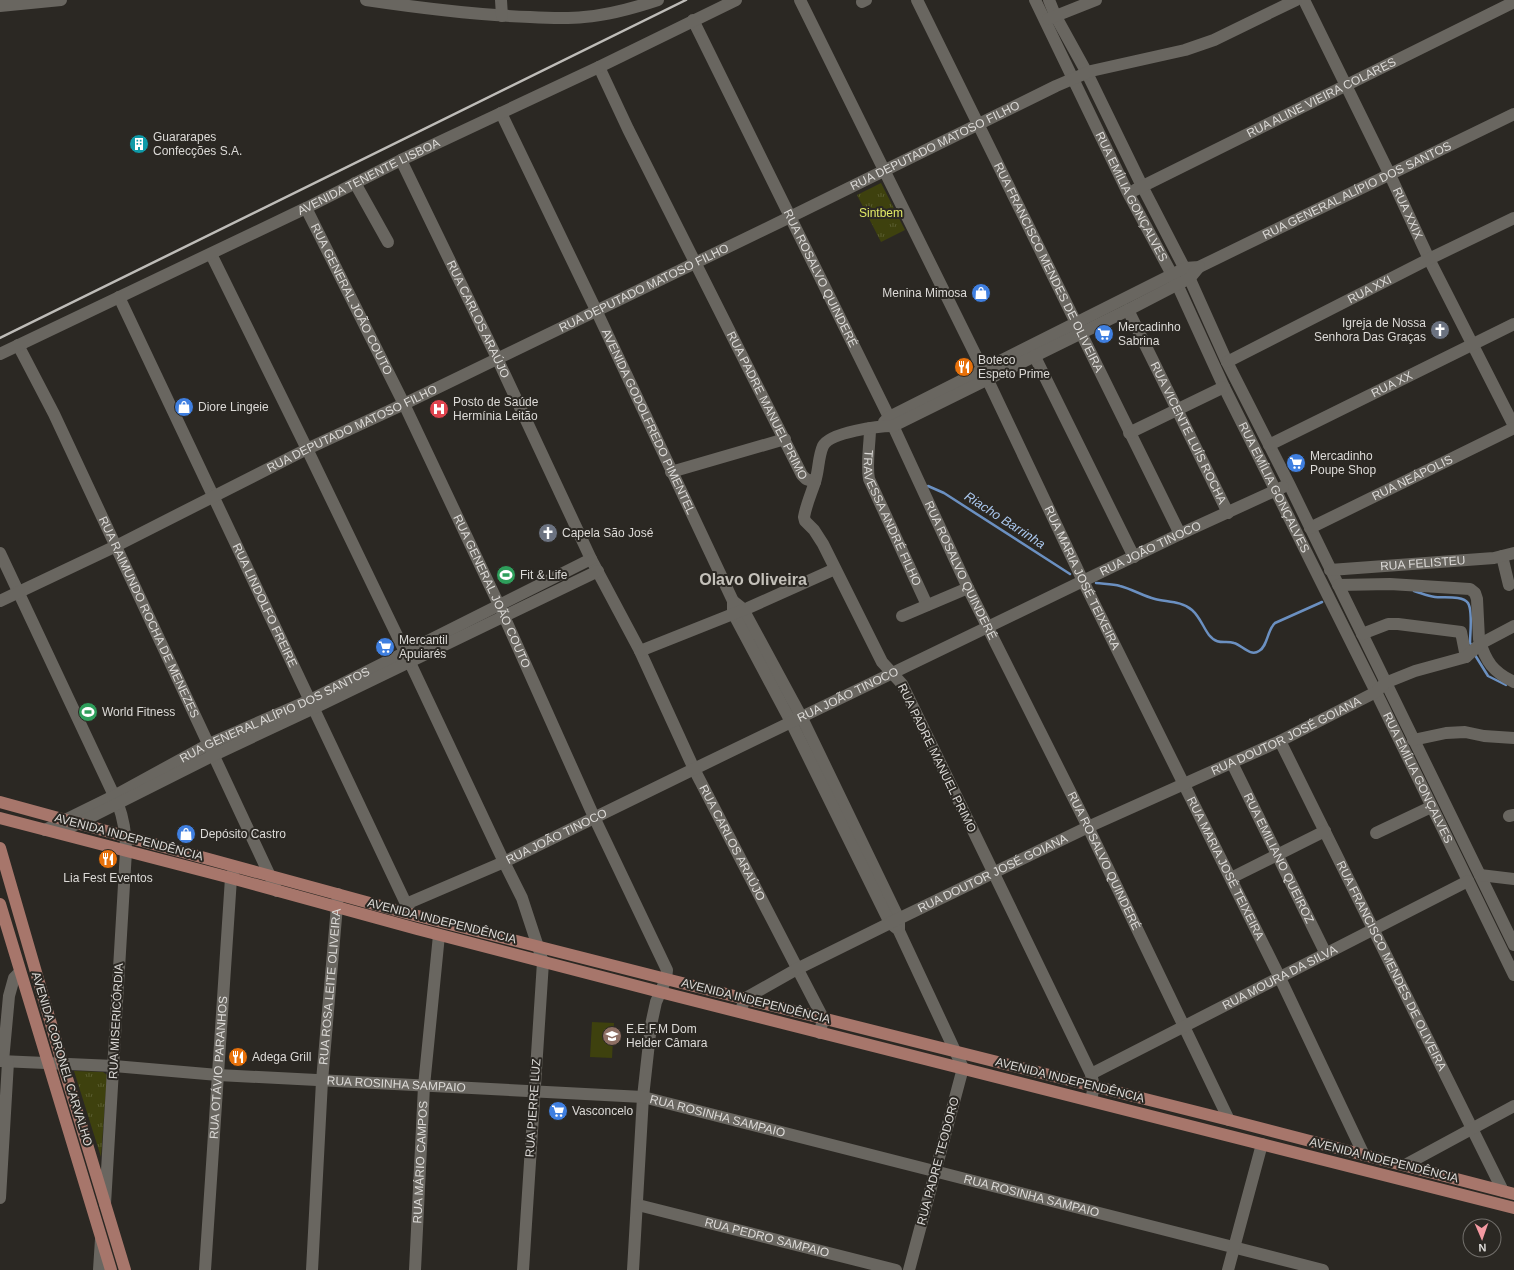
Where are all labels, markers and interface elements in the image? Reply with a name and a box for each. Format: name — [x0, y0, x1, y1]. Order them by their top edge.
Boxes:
street label: RUA ALINE VIEIRA COLARES — [1244, 55, 1398, 140]
street label: RUA DEPUTADO MATOSO FILHO — [848, 98, 1022, 193]
street label: RUA EMÍLIA GONÇALVES — [1093, 129, 1171, 264]
place label: Guararapes Confecções S.A. — [153, 130, 242, 158]
building icon: Guararapes Confecções S.A. — [128, 133, 150, 155]
street label: AVENIDA TENENTE LISBOA — [295, 136, 442, 218]
street label: RUA GENERAL ALÍPIO DOS SANTOS — [1260, 139, 1454, 242]
street label: RUA FRANCISCO MENDES DE OLIVEIRA — [991, 160, 1106, 375]
street label: RUA XXIX — [1390, 185, 1426, 241]
park label: Sintbem — [859, 206, 903, 220]
street label: RUA ROSALVO QUINDERÉ — [781, 207, 861, 349]
street label: RUA GENERAL JOÃO COUTO — [308, 221, 395, 377]
street label: RUA DEPUTADO MATOSO FILHO — [557, 241, 731, 335]
street label: RUA CARLOS ARAÚJO — [444, 258, 512, 380]
street label: RUA XXI — [1345, 272, 1394, 306]
shop icon: Menina Mimosa — [970, 282, 992, 304]
place label: Menina Mimosa — [882, 286, 967, 300]
place label: Igreja de Nossa Senhora Das Graças — [1314, 316, 1426, 344]
church icon: Igreja de Nossa Senhora Das Graças — [1429, 319, 1451, 341]
place label: Mercadinho Sabrina — [1118, 320, 1181, 348]
supermarket icon: Mercadinho Sabrina — [1093, 323, 1115, 345]
street label: AVENIDA GODOLFREDO PIMENTEL — [599, 327, 698, 517]
street label: RUA PADRE MANUEL PRIMO — [724, 329, 810, 482]
place label: Boteco Espeto Prime — [978, 353, 1050, 381]
restaurant icon: Boteco Espeto Prime — [953, 356, 975, 378]
street label: RUA VICENTE LUÍS ROCHA — [1148, 359, 1229, 506]
street label: RUA XX — [1369, 368, 1415, 400]
street label: RUA DEPUTADO MATOSO FILHO — [265, 382, 439, 475]
place label: Posto de Saúde Hermínia Leitão — [453, 395, 539, 423]
shop icon: Diore Lingeie — [173, 396, 195, 418]
hospital icon: Posto de Saúde Hermínia Leitão — [428, 398, 450, 420]
place label: Diore Lingeie — [198, 400, 269, 414]
street label: RUA EMÍLIA GONÇALVES — [1236, 420, 1312, 555]
street label: TRAVESSA ANDRÉ FILHO — [861, 449, 924, 588]
place label: Mercadinho Poupe Shop — [1310, 449, 1376, 477]
supermarket icon: Mercadinho Poupe Shop — [1285, 452, 1307, 474]
street label: RUA NEÁPOLIS — [1370, 452, 1455, 504]
water label: Riacho Barrinha — [962, 488, 1048, 552]
street label: RUA ROSALVO QUINDERÉ — [922, 499, 1001, 642]
street label: RUA MARIA JOSÉ TEIXEIRA — [1041, 504, 1123, 652]
street label: RUA GENERAL JOÃO COUTO — [450, 512, 533, 670]
street label: RUA RAIMUNDO ROCHA DE MENEZES — [96, 514, 202, 720]
street label: RUA JOÃO TINOCO — [1097, 518, 1203, 579]
church icon: Capela São José — [537, 522, 559, 544]
place label: Capela São José — [562, 526, 654, 540]
street label: RUA LINDOLFO FREIRE — [230, 541, 300, 669]
street label: RUA FELISTEU — [1380, 553, 1466, 573]
sports icon: Fit & Life — [495, 564, 517, 586]
place label: Fit & Life — [520, 568, 568, 582]
district label: Olavo Oliveira — [699, 571, 807, 588]
place label: Mercantil Apuiarés — [399, 633, 448, 661]
supermarket icon: Mercantil Apuiarés — [374, 636, 396, 658]
street label: RUA GENERAL ALÍPIO DOS SANTOS — [177, 664, 372, 766]
street label: RUA JOÃO TINOCO — [795, 664, 901, 725]
street label: RUA PADRE MANUEL PRIMO — [895, 681, 979, 835]
street label: RUA DOUTOR JOSÉ GOIANA — [1209, 694, 1363, 778]
sports icon: World Fitness — [77, 701, 99, 723]
place label: World Fitness — [102, 705, 175, 719]
street label: RUA EMÍLIA GONÇALVES — [1380, 710, 1456, 846]
street label: RUA CARLOS ARAÚJO — [696, 782, 768, 903]
street label: RUA ROSALVO QUINDERÉ — [1064, 789, 1144, 932]
street label: RUA EMILIANO QUEIROZ — [1241, 791, 1317, 926]
street label: RUA MARIA JOSÉ TEIXEIRA — [1184, 794, 1267, 942]
street label: RUA JOÃO TINOCO — [504, 806, 609, 867]
street label: AVENIDA INDEPENDÊNCIA — [53, 809, 205, 864]
shop icon: Depósito Castro — [175, 823, 197, 845]
place label: Depósito Castro — [200, 827, 286, 841]
street label: RUA DOUTOR JOSÉ GOIANA — [915, 831, 1070, 915]
restaurant icon: Lia Fest Eventos — [97, 848, 119, 870]
street label: RUA FRANCISCO MENDES DE OLIVEIRA — [1334, 859, 1449, 1073]
place label: Lia Fest Eventos — [63, 871, 153, 885]
street label: AVENIDA INDEPENDÊNCIA — [366, 895, 518, 946]
street label: RUA ROSA LEITE OLIVEIRA — [316, 908, 344, 1065]
street label: RUA MOURA DA SILVA — [1220, 942, 1339, 1013]
street label: RUA MISERICÓRDIA — [105, 963, 126, 1079]
street label: AVENIDA CORONEL CARVALHO — [29, 970, 95, 1148]
street label: AVENIDA INDEPENDÊNCIA — [680, 975, 832, 1026]
street label: RUA OTÁVIO PARANHOS — [207, 995, 230, 1139]
place label: E.E.F.M Dom Helder Câmara — [626, 1022, 708, 1050]
school or university icon: E.E.F.M Dom Helder Câmara — [601, 1025, 623, 1047]
restaurant icon: Adega Grill — [227, 1046, 249, 1068]
place label: Adega Grill — [252, 1050, 311, 1064]
street label: AVENIDA INDEPENDÊNCIA — [994, 1054, 1146, 1105]
street label: RUA PIERRE LUZ — [523, 1058, 543, 1158]
street label: RUA ROSINHA SAMPAIO — [326, 1074, 466, 1095]
street label: RUA ROSINHA SAMPAIO — [648, 1092, 787, 1140]
street label: RUA PADRE TEODORO — [914, 1095, 962, 1227]
street label: RUA MÁRIO CAMPOS — [410, 1100, 430, 1224]
supermarket icon: Vasconcelo — [547, 1100, 569, 1122]
place label: Vasconcelo — [572, 1104, 633, 1118]
street label: AVENIDA INDEPENDÊNCIA — [1308, 1134, 1460, 1185]
street label: RUA ROSINHA SAMPAIO — [962, 1172, 1101, 1220]
street label: RUA PEDRO SAMPAIO — [703, 1215, 831, 1260]
north arrow — [1462, 1218, 1502, 1258]
text: N — [1478, 1242, 1487, 1254]

